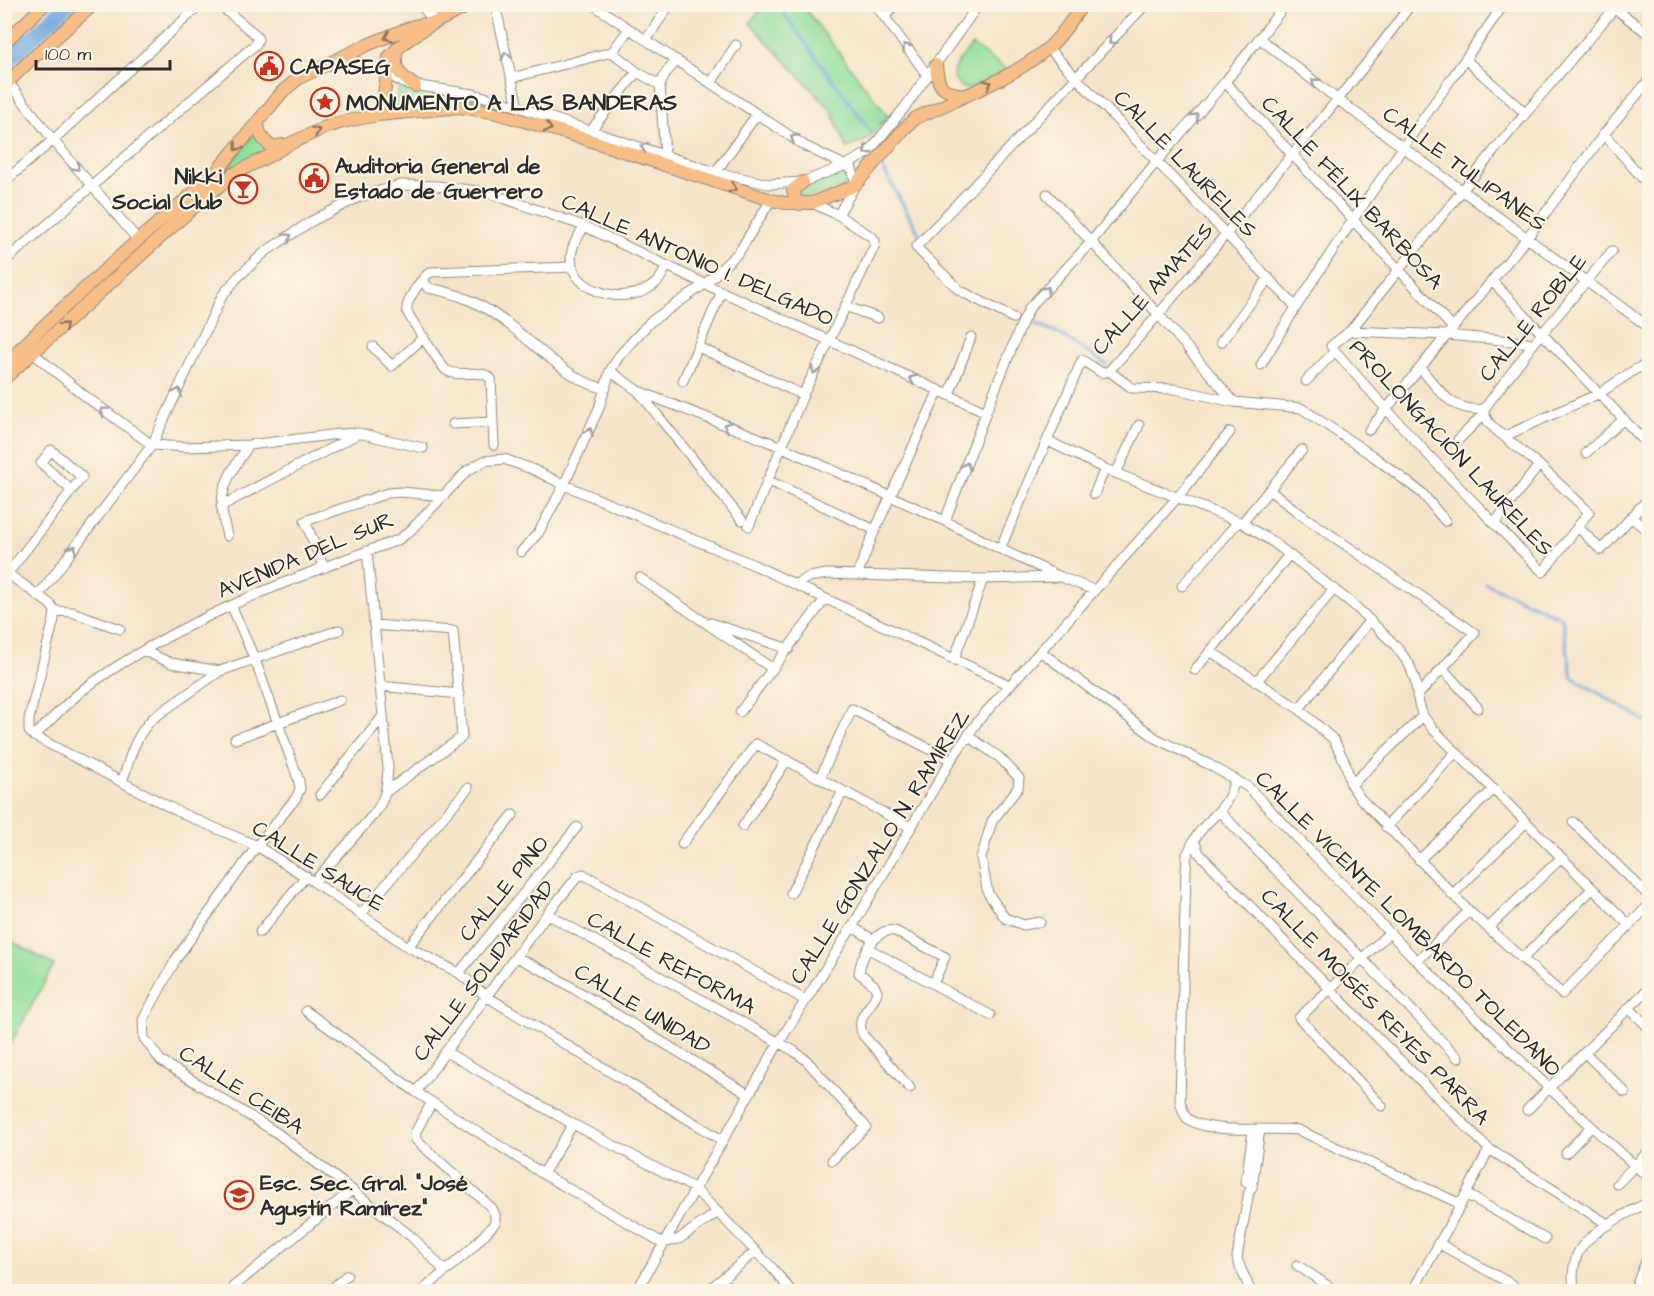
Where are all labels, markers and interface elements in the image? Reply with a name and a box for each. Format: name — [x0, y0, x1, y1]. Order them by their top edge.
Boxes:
one-way arrow — [383, 30, 394, 42]
scale bar — [36, 33, 170, 71]
one-way arrow — [1108, 34, 1119, 45]
text: 100 m — [45, 42, 91, 67]
one-way arrow — [902, 42, 913, 53]
public building icon: CAPASEG — [253, 50, 285, 82]
one-way arrow — [500, 51, 513, 61]
place label: CAPASEG — [290, 52, 391, 83]
one-way arrow — [1310, 78, 1321, 89]
one-way arrow — [982, 80, 993, 92]
street label: CALLE LAURELES — [1106, 83, 1264, 245]
place icon: MONUMENTO A LAS BANDERAS — [309, 86, 341, 118]
place label: MONUMENTO A LAS BANDERAS — [346, 88, 677, 119]
street label: CALLE FÉLIX BARBOSA — [1254, 89, 1450, 297]
street label: CALLE TULIPANES — [1376, 99, 1552, 239]
one-way arrow — [1188, 113, 1199, 124]
one-way arrow — [542, 121, 552, 133]
one-way arrow — [310, 127, 321, 139]
one-way arrow — [789, 134, 800, 145]
one-way arrow — [234, 141, 245, 152]
one-way arrow — [639, 142, 650, 155]
one-way arrow — [863, 144, 874, 155]
place label: Auditoria General de Estado de Guerrero — [335, 151, 543, 207]
one-way arrow — [69, 160, 80, 171]
place label: Nikki Social Club — [111, 162, 223, 218]
public building icon: Auditoria General de Estado de Guerrero — [298, 162, 330, 194]
bar icon: Nikki Social Club — [227, 173, 259, 205]
one-way arrow — [727, 181, 738, 193]
street label: CALLE ANTONIO I. DELGADO — [556, 186, 839, 335]
street label: CALLE AMATES — [1085, 216, 1221, 362]
one-way arrow — [281, 233, 292, 244]
street label: CALLE ROBLE — [1472, 247, 1594, 388]
one-way arrow — [1039, 286, 1050, 296]
one-way arrow — [57, 323, 68, 334]
street label: PROLONGACIÓN LAURELES — [1342, 333, 1560, 563]
one-way arrow — [810, 363, 822, 374]
one-way arrow — [909, 374, 920, 386]
one-way arrow — [170, 388, 182, 399]
one-way arrow — [100, 407, 111, 418]
one-way arrow — [722, 421, 733, 433]
one-way arrow — [581, 427, 593, 438]
one-way arrow — [958, 461, 971, 472]
street label: AVENIDA DEL SUR — [213, 504, 398, 607]
one-way arrow — [66, 545, 77, 556]
street label: CALLE GONZALO N. RAMÍREZ — [783, 703, 978, 990]
street label: CALLE VICENTE LOMBARDO TOLEDANO — [1248, 764, 1568, 1084]
street label: CALLE SAUCE — [246, 813, 391, 919]
street label: CALLE PINO — [452, 829, 557, 948]
street label: CALLE SOLIDARIDAD — [406, 874, 563, 1068]
street label: CALLE MOISÉS REYES PARRA — [1253, 882, 1497, 1132]
street label: CALLE REFORMA — [581, 904, 761, 1023]
street label: CALLE UNIDAD — [568, 956, 716, 1062]
street label: CALLE CEIBA — [173, 1038, 310, 1142]
place label: Esc. Sec. Gral. "José Agustín Ramírez" — [260, 1168, 468, 1225]
school or university icon: Esc. Sec. Gral. "José Agustín Ramírez" — [223, 1179, 255, 1211]

